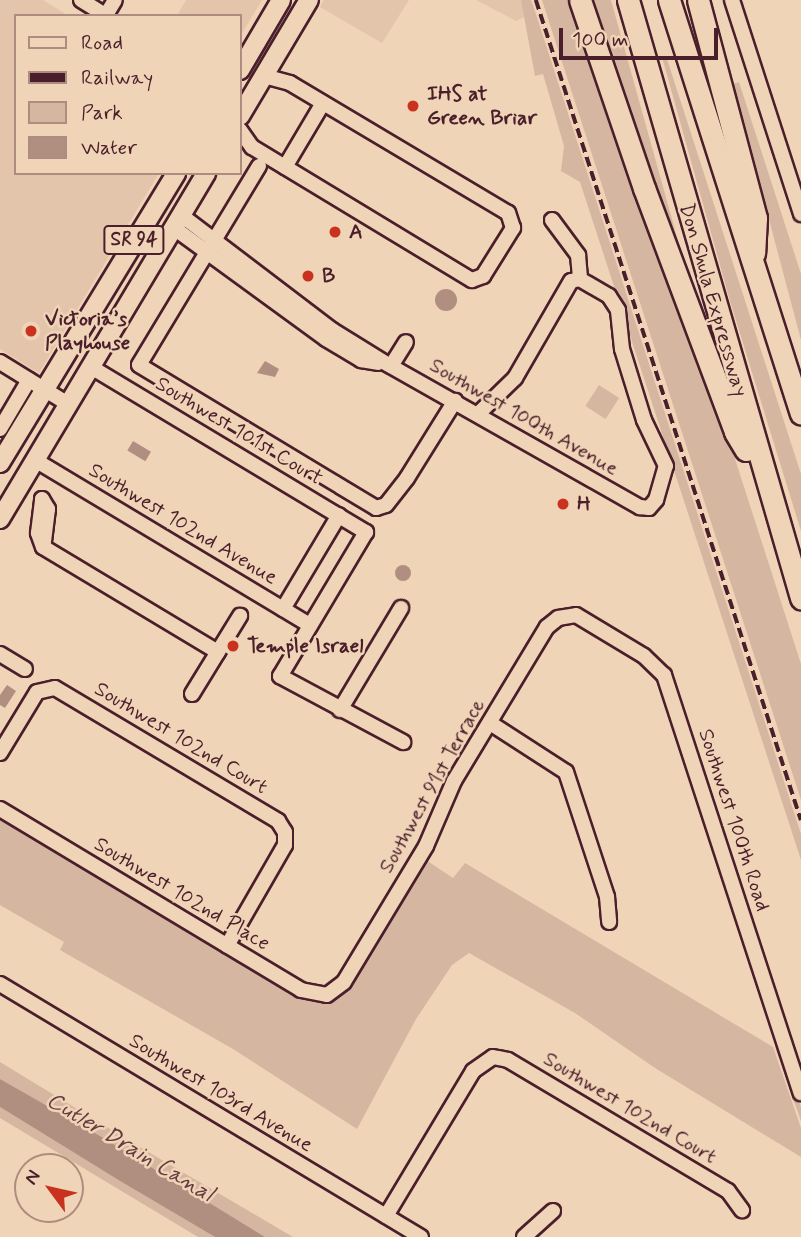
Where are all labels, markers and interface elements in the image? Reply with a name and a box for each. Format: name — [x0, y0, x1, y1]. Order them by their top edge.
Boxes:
legend — [14, 14, 242, 175]
scale bar — [563, 14, 722, 58]
text: 100 m — [572, 26, 628, 54]
text: Road — [81, 29, 123, 57]
text: Railway — [81, 64, 153, 92]
place label: IHS at Green Briar — [427, 81, 537, 131]
marker: IHS at Green Briar — [405, 98, 421, 114]
text: Park — [81, 99, 123, 127]
text: Water — [81, 134, 137, 162]
street label: Don Shula Expressway — [673, 199, 753, 401]
place label: A — [349, 219, 363, 245]
road number: SR 94 — [102, 224, 166, 256]
marker: A — [327, 224, 343, 240]
place label: B — [322, 263, 335, 289]
marker: B — [300, 268, 316, 284]
place label: Victoria’s Playhouse — [45, 306, 130, 356]
marker: Victoria’s Playhouse — [23, 323, 39, 339]
street label: Southwest 100th Avenue — [425, 353, 623, 481]
street label: Southwest 101st Court — [151, 371, 327, 491]
street label: Southwest 102nd Avenue — [83, 457, 283, 591]
place label: H — [577, 491, 591, 517]
marker: H — [555, 496, 571, 512]
place label: Temple Israel — [247, 633, 367, 659]
marker: Temple Israel — [225, 638, 241, 654]
street label: Southwest 102nd Court — [88, 675, 274, 801]
street label: Southwest 91st Terrace — [374, 694, 490, 878]
street label: Southwest 100th Road — [693, 726, 775, 914]
street label: Southwest 102nd Place — [91, 832, 273, 956]
street label: Southwest 103rd Avenue — [124, 1028, 318, 1158]
street label: Southwest 102nd Court — [537, 1045, 723, 1171]
water label: Cutler Drain Canal — [41, 1087, 219, 1209]
north arrow — [14, 1153, 84, 1223]
text: N — [19, 1165, 47, 1189]

